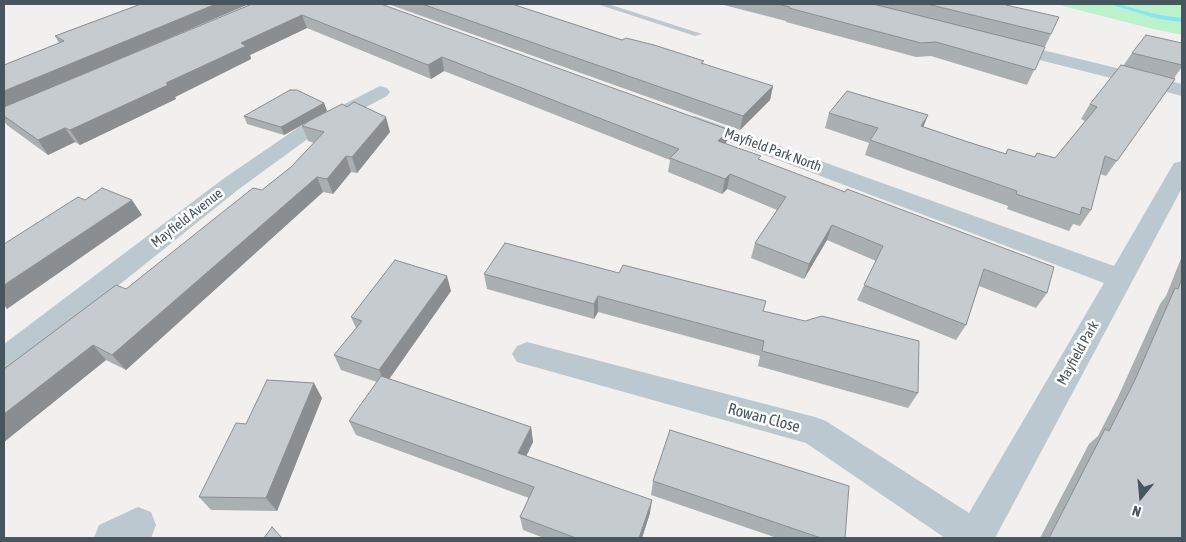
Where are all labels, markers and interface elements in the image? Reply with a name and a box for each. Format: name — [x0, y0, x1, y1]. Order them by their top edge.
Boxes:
street label: Mayfield Park North — [722, 125, 824, 175]
street label: Mayfield Avenue — [148, 185, 226, 251]
street label: Mayfield Park — [1054, 318, 1102, 388]
street label: Rowan Close — [726, 399, 802, 437]
north arrow — [1116, 472, 1166, 522]
text: N — [1130, 502, 1143, 520]

